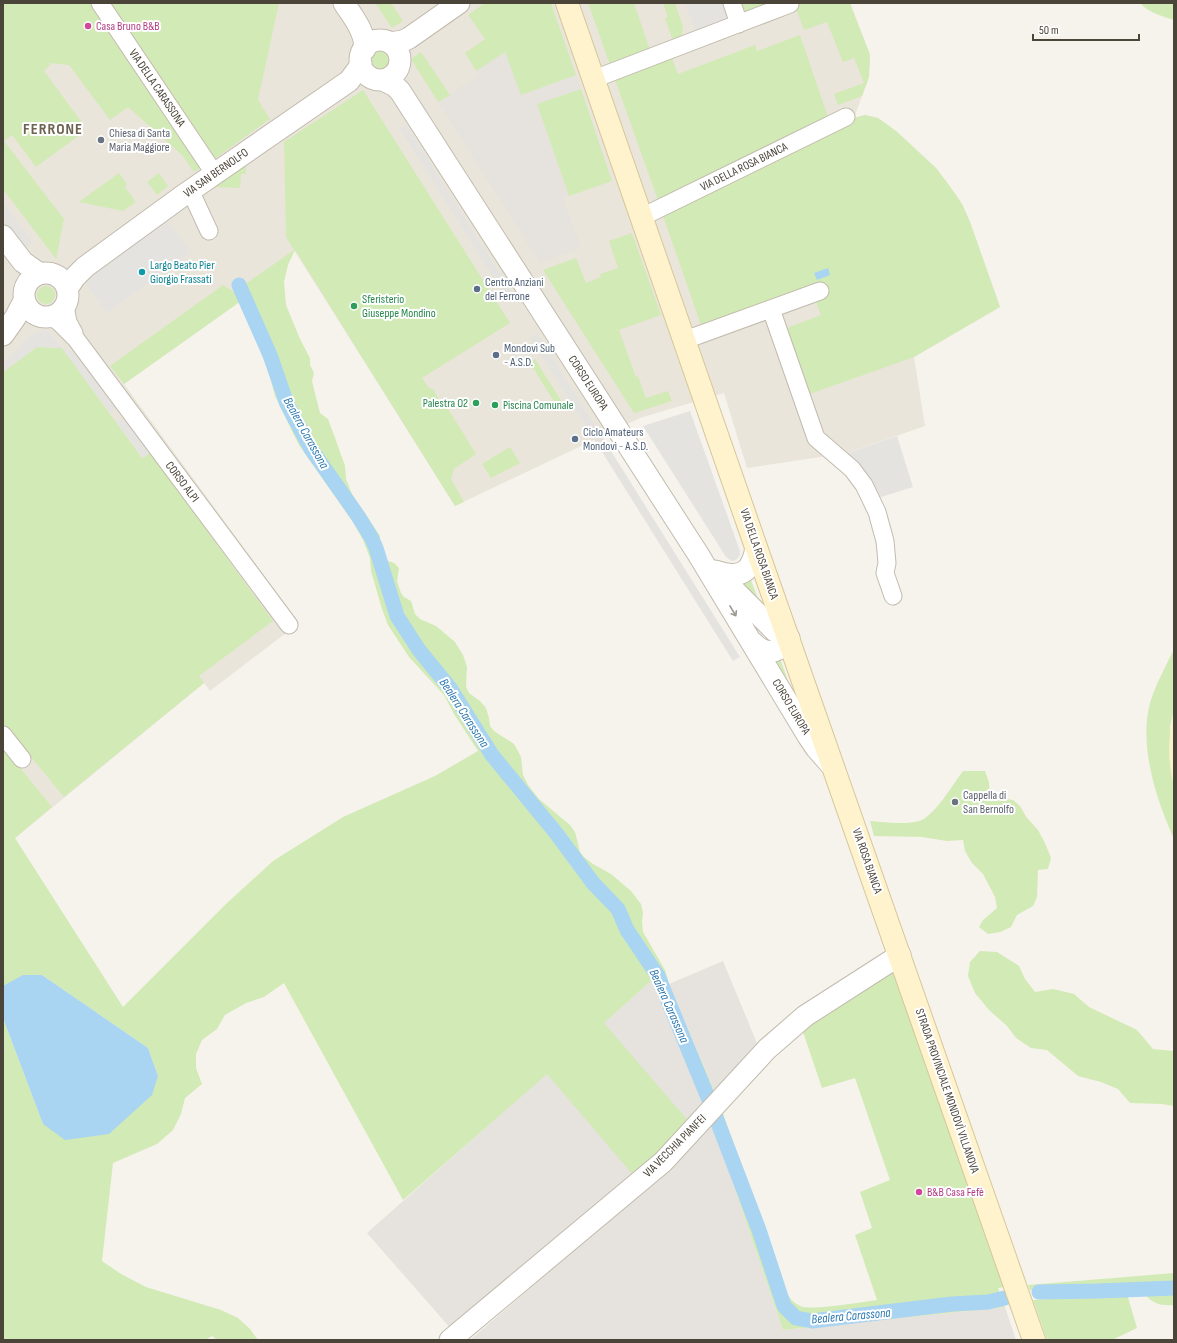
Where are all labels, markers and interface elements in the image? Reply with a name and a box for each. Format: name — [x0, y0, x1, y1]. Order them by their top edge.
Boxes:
scale bar — [1033, 16, 1139, 42]
place label: Casa Bruno B&B — [96, 19, 160, 34]
marker: Casa Bruno B&B — [83, 21, 93, 31]
text: 50 m — [1039, 23, 1059, 38]
street label: VIA DELLA CARASSONA — [125, 46, 189, 130]
district label: FERRONE — [23, 120, 83, 139]
place label: Chiesa di Santa Maria Maggiore — [109, 126, 171, 155]
marker: Chiesa di Santa Maria Maggiore — [96, 135, 106, 145]
street label: VIA DELLA ROSA BIANCA — [698, 139, 791, 195]
street label: VIA SAN BERNOLFO — [181, 145, 251, 201]
place label: Largo Beato Pier Giorgio Frassati — [150, 258, 215, 287]
marker: Largo Beato Pier Giorgio Frassati — [137, 267, 147, 277]
place label: Centro Anziani del Ferrone — [485, 275, 544, 304]
marker: Centro Anziani del Ferrone — [472, 284, 482, 294]
place label: Sferisterio Giuseppe Mondino — [362, 292, 436, 321]
marker: Sferisterio Giuseppe Mondino — [349, 301, 359, 311]
place label: Mondovì Sub - A.S.D. — [504, 341, 555, 370]
marker: Mondovì Sub - A.S.D. — [491, 350, 501, 360]
street label: CORSO EUROPA — [565, 353, 612, 414]
water label: Bealera Carassona — [280, 394, 333, 472]
place label: Palestra O2 — [423, 396, 468, 411]
marker: Palestra O2 — [471, 398, 481, 408]
place label: Piscina Comunale — [503, 398, 574, 413]
marker: Piscina Comunale — [490, 400, 500, 410]
place label: Ciclo Amateurs Mondovì - A.S.D. — [583, 425, 648, 454]
marker: Ciclo Amateurs Mondovì - A.S.D. — [570, 434, 580, 444]
street label: CORSO ALPI — [162, 459, 202, 505]
street label: VIA DELLA ROSA BIANCA — [736, 507, 782, 602]
one-way arrow — [729, 606, 737, 617]
water label: Bealera Carassona — [436, 675, 493, 751]
street label: CORSO EUROPA — [769, 676, 814, 738]
place label: Cappella di San Bernolfo — [963, 788, 1014, 817]
marker: Cappella di San Bernolfo — [950, 797, 960, 807]
street label: VIA ROSA BIANCA — [849, 826, 885, 897]
water label: Bealera Carassona — [646, 967, 693, 1046]
street label: STRADA PROVINCIALE MONDOVÌ VILLANOVA — [912, 1007, 983, 1176]
street label: VIA VECCHIA PIANFEI — [640, 1111, 710, 1181]
place label: B&B Casa Fefè — [927, 1185, 984, 1200]
marker: B&B Casa Fefè — [914, 1187, 924, 1197]
water label: Bealera Carassona — [811, 1305, 892, 1327]

